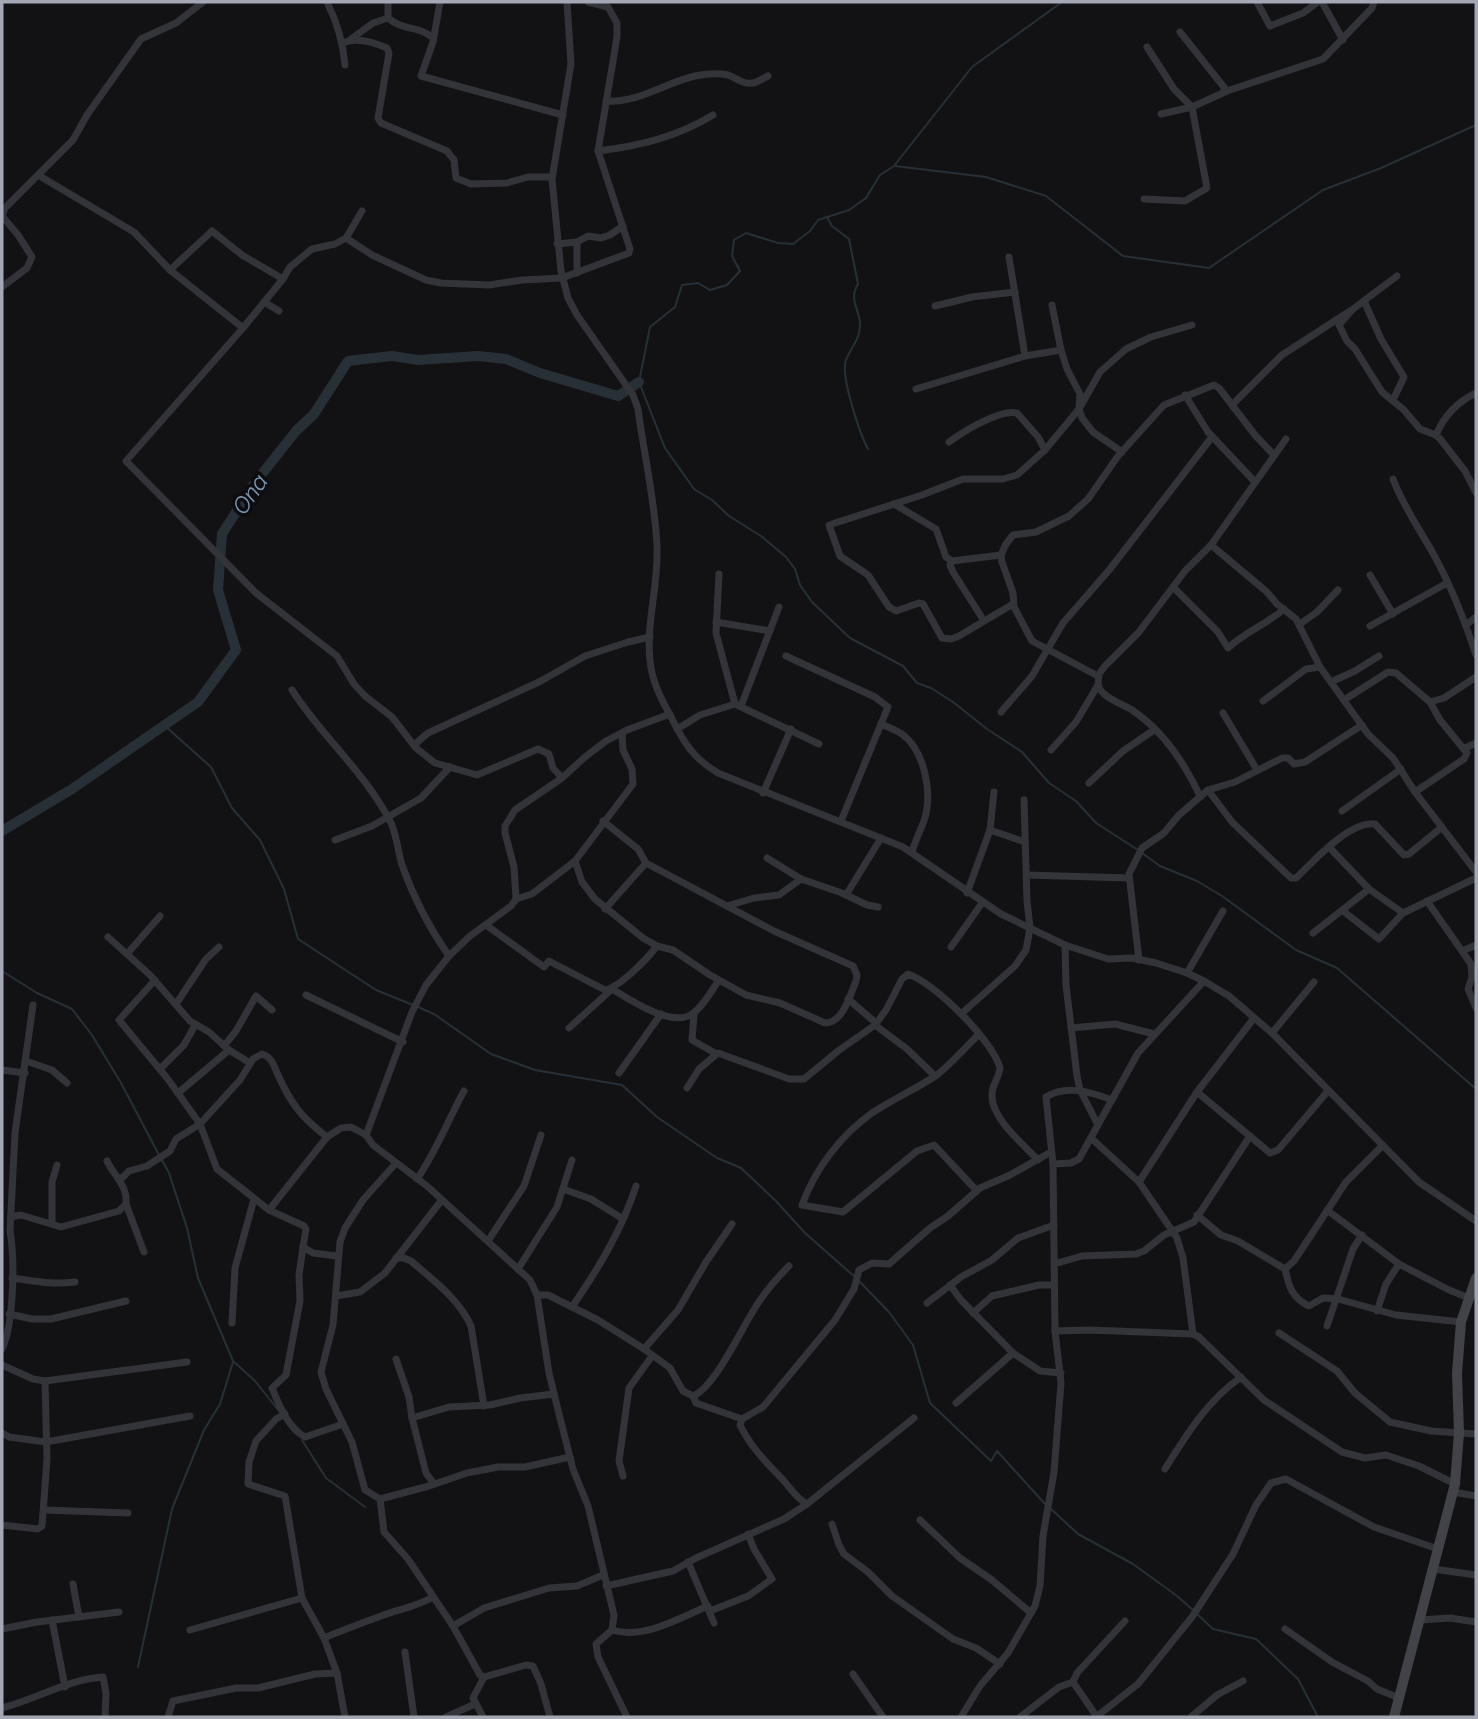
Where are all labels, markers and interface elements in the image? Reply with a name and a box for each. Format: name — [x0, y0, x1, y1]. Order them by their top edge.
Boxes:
water label: Ona — [226, 468, 273, 519]

